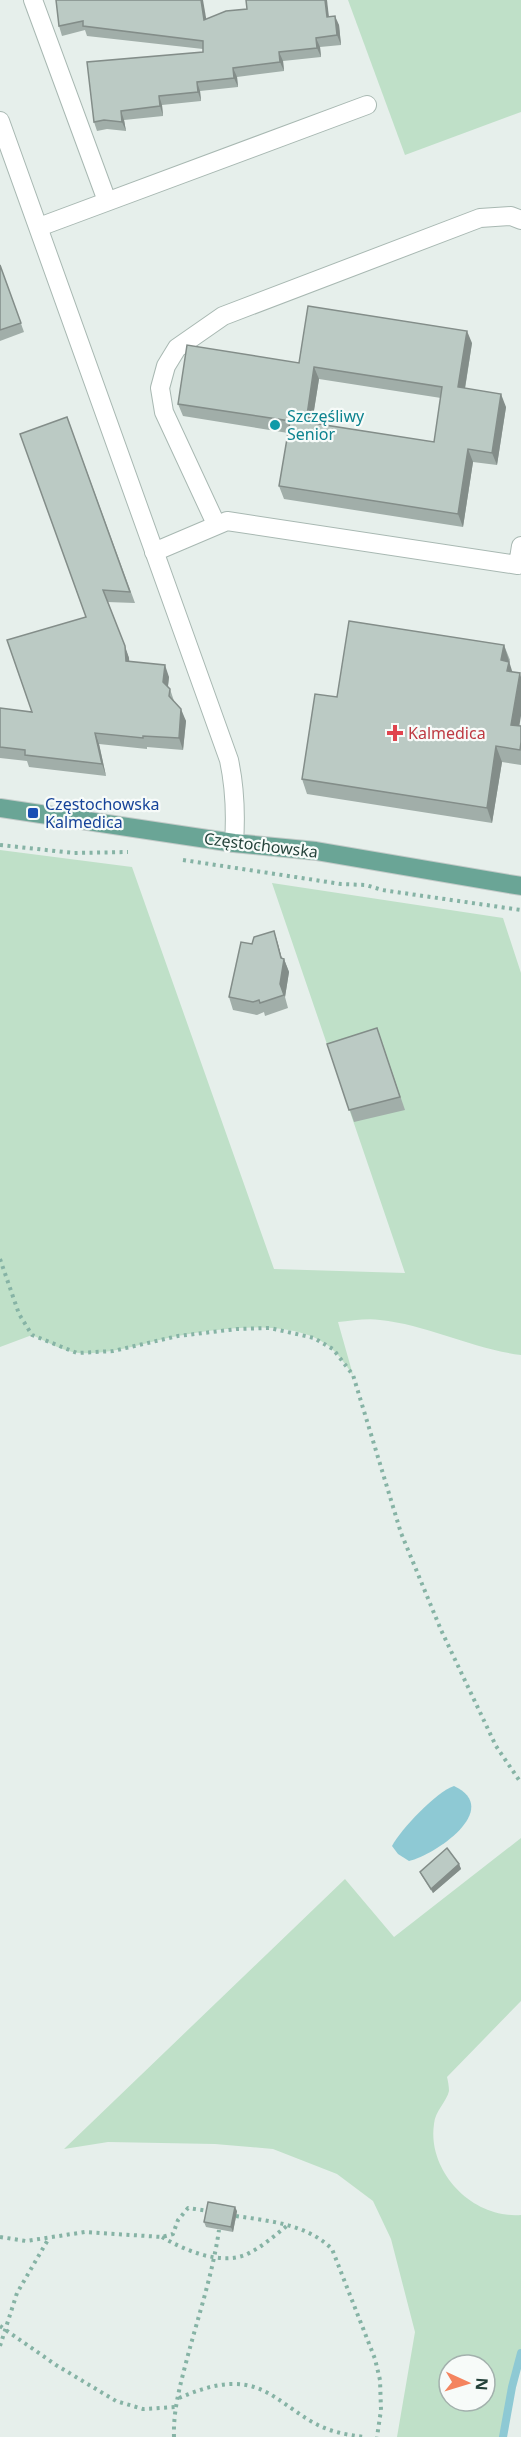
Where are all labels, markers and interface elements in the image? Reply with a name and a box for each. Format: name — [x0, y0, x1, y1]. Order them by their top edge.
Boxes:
place label: Szczęśliwy Senior — [287, 405, 365, 445]
marker: Szczęśliwy Senior — [268, 418, 282, 432]
place label: Kalmedica — [408, 722, 486, 744]
marker: Kalmedica — [386, 724, 404, 742]
place label: Częstochowska Kalmedica — [45, 793, 159, 833]
marker: Częstochowska Kalmedica — [26, 806, 40, 820]
street label: Częstochowska — [203, 827, 319, 863]
north arrow — [437, 2353, 497, 2413]
text: N — [471, 2377, 493, 2391]

